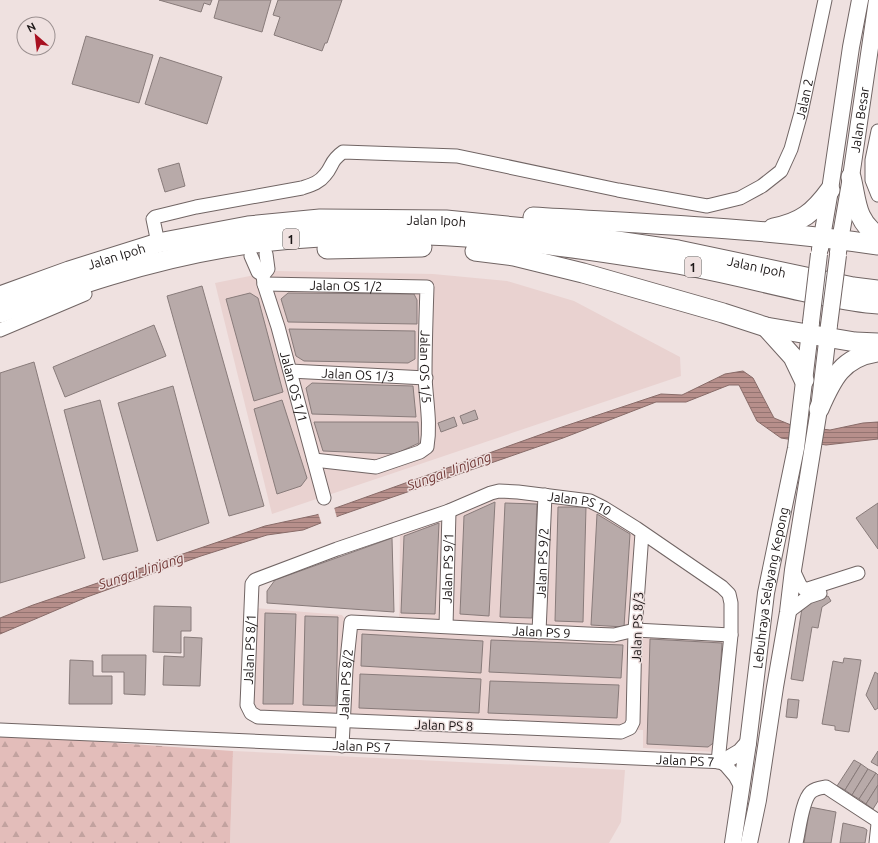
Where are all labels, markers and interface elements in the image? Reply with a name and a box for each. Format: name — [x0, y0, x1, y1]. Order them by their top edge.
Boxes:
north arrow — [16, 16, 56, 56]
text: N — [25, 20, 38, 34]
street label: Jalan 2 — [793, 77, 815, 121]
street label: Jalan Besar — [848, 86, 871, 154]
street label: Jalan Ipoh — [407, 213, 467, 229]
road number: 1 — [283, 229, 299, 249]
street label: Jalan Ipoh — [86, 240, 147, 272]
street label: Jalan Ipoh — [726, 254, 787, 280]
road number: 1 — [685, 257, 701, 277]
street label: Jalan OS 1/2 — [309, 278, 383, 293]
street label: Jalan OS 1/5 — [418, 330, 434, 404]
street label: Jalan OS 1/1 — [278, 350, 310, 424]
street label: Jalan OS 1/3 — [321, 366, 395, 383]
water label: Sungai Jinjang — [404, 448, 494, 494]
street label: Jalan PS 10 — [547, 489, 614, 518]
street label: Lebuhraya Selayang Kepong — [750, 506, 791, 669]
street label: Jalan PS 9/2 — [533, 527, 551, 599]
street label: Jalan PS 9/1 — [440, 532, 455, 604]
water label: Sungai Jinjang — [95, 550, 186, 593]
street label: Jalan PS 8/3 — [629, 591, 645, 663]
street label: Jalan PS 8/1 — [241, 614, 258, 685]
street label: Jalan PS 9 — [512, 623, 571, 640]
street label: Jalan PS 8/2 — [336, 648, 355, 720]
street label: Jalan PS 8 — [415, 717, 473, 733]
street label: Jalan PS 7 — [332, 738, 391, 754]
street label: Jalan PS 7 — [656, 752, 715, 769]

